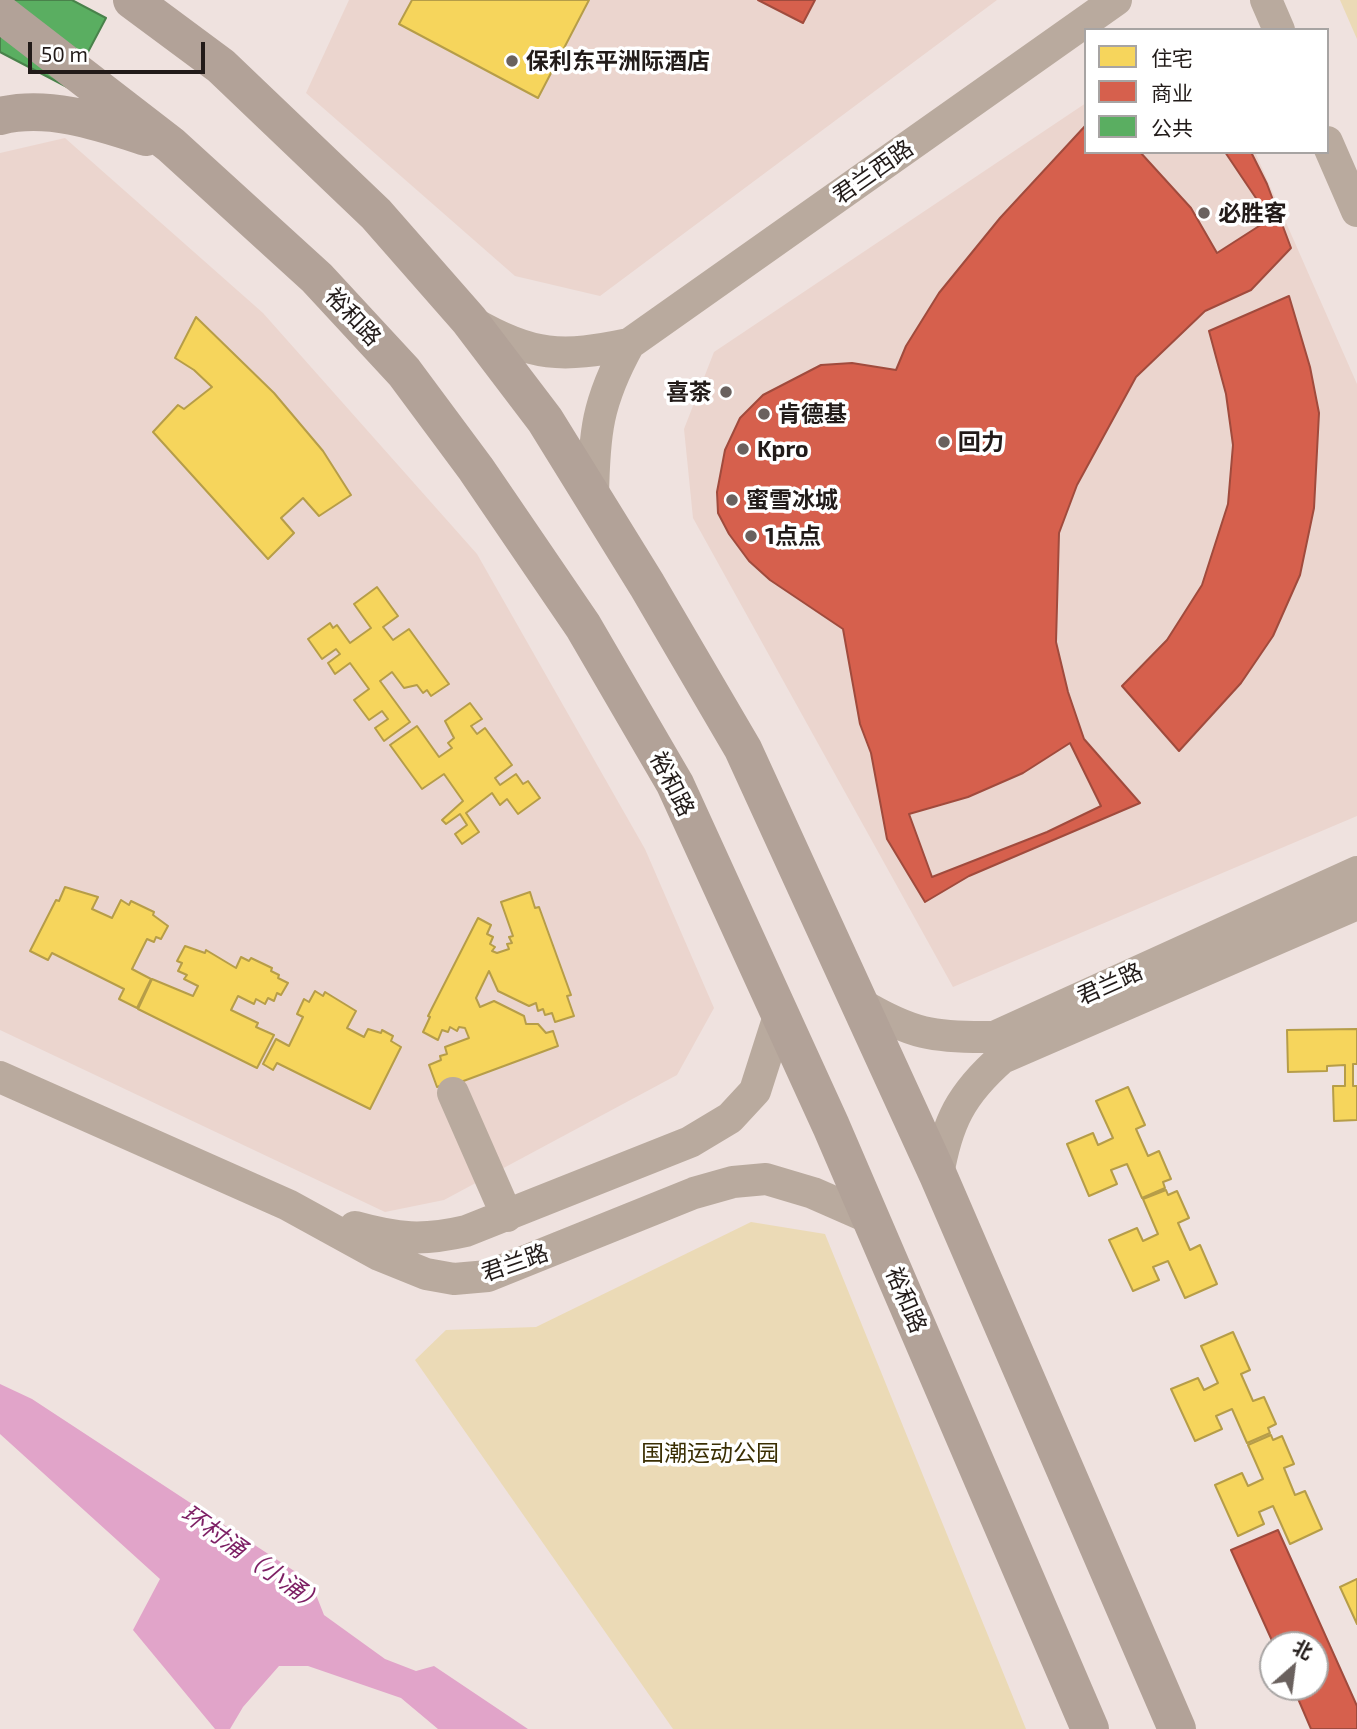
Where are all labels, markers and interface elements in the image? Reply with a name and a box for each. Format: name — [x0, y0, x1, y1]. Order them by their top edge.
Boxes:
scale bar — [32, 28, 208, 72]
legend — [1084, 28, 1329, 154]
text: 50 m — [41, 41, 88, 66]
text: 住宅 — [1151, 45, 1193, 70]
place label: 保利东平洲际酒店 — [526, 47, 710, 75]
marker: 保利东平洲际酒店 — [504, 53, 520, 69]
text: 商业 — [1151, 80, 1193, 105]
text: 公共 — [1151, 115, 1193, 140]
street label: 君兰西路 — [827, 134, 919, 210]
place label: 必胜客 — [1218, 199, 1287, 227]
marker: 必胜客 — [1196, 205, 1212, 221]
street label: 裕和路 — [319, 282, 387, 352]
place label: 喜茶 — [666, 378, 712, 406]
marker: 喜茶 — [718, 384, 734, 400]
place label: 肯德基 — [778, 400, 847, 428]
marker: 肯德基 — [756, 406, 772, 422]
place label: 回力 — [958, 428, 1004, 456]
marker: 回力 — [936, 434, 952, 450]
place label: Kpro — [757, 435, 809, 463]
marker: Kpro — [735, 441, 751, 457]
place label: 蜜雪冰城 — [746, 486, 838, 514]
marker: 蜜雪冰城 — [724, 492, 740, 508]
place label: 1点点 — [765, 522, 821, 550]
marker: 1点点 — [743, 528, 759, 544]
street label: 裕和路 — [644, 747, 700, 821]
street label: 君兰路 — [1073, 957, 1147, 1011]
street label: 君兰路 — [478, 1239, 552, 1287]
street label: 裕和路 — [880, 1263, 932, 1337]
park label: 国潮运动公园 — [641, 1439, 779, 1467]
water label: 环村涌（小涌） — [176, 1499, 330, 1619]
north arrow — [1259, 1631, 1329, 1701]
text: 北 — [1289, 1634, 1317, 1663]

